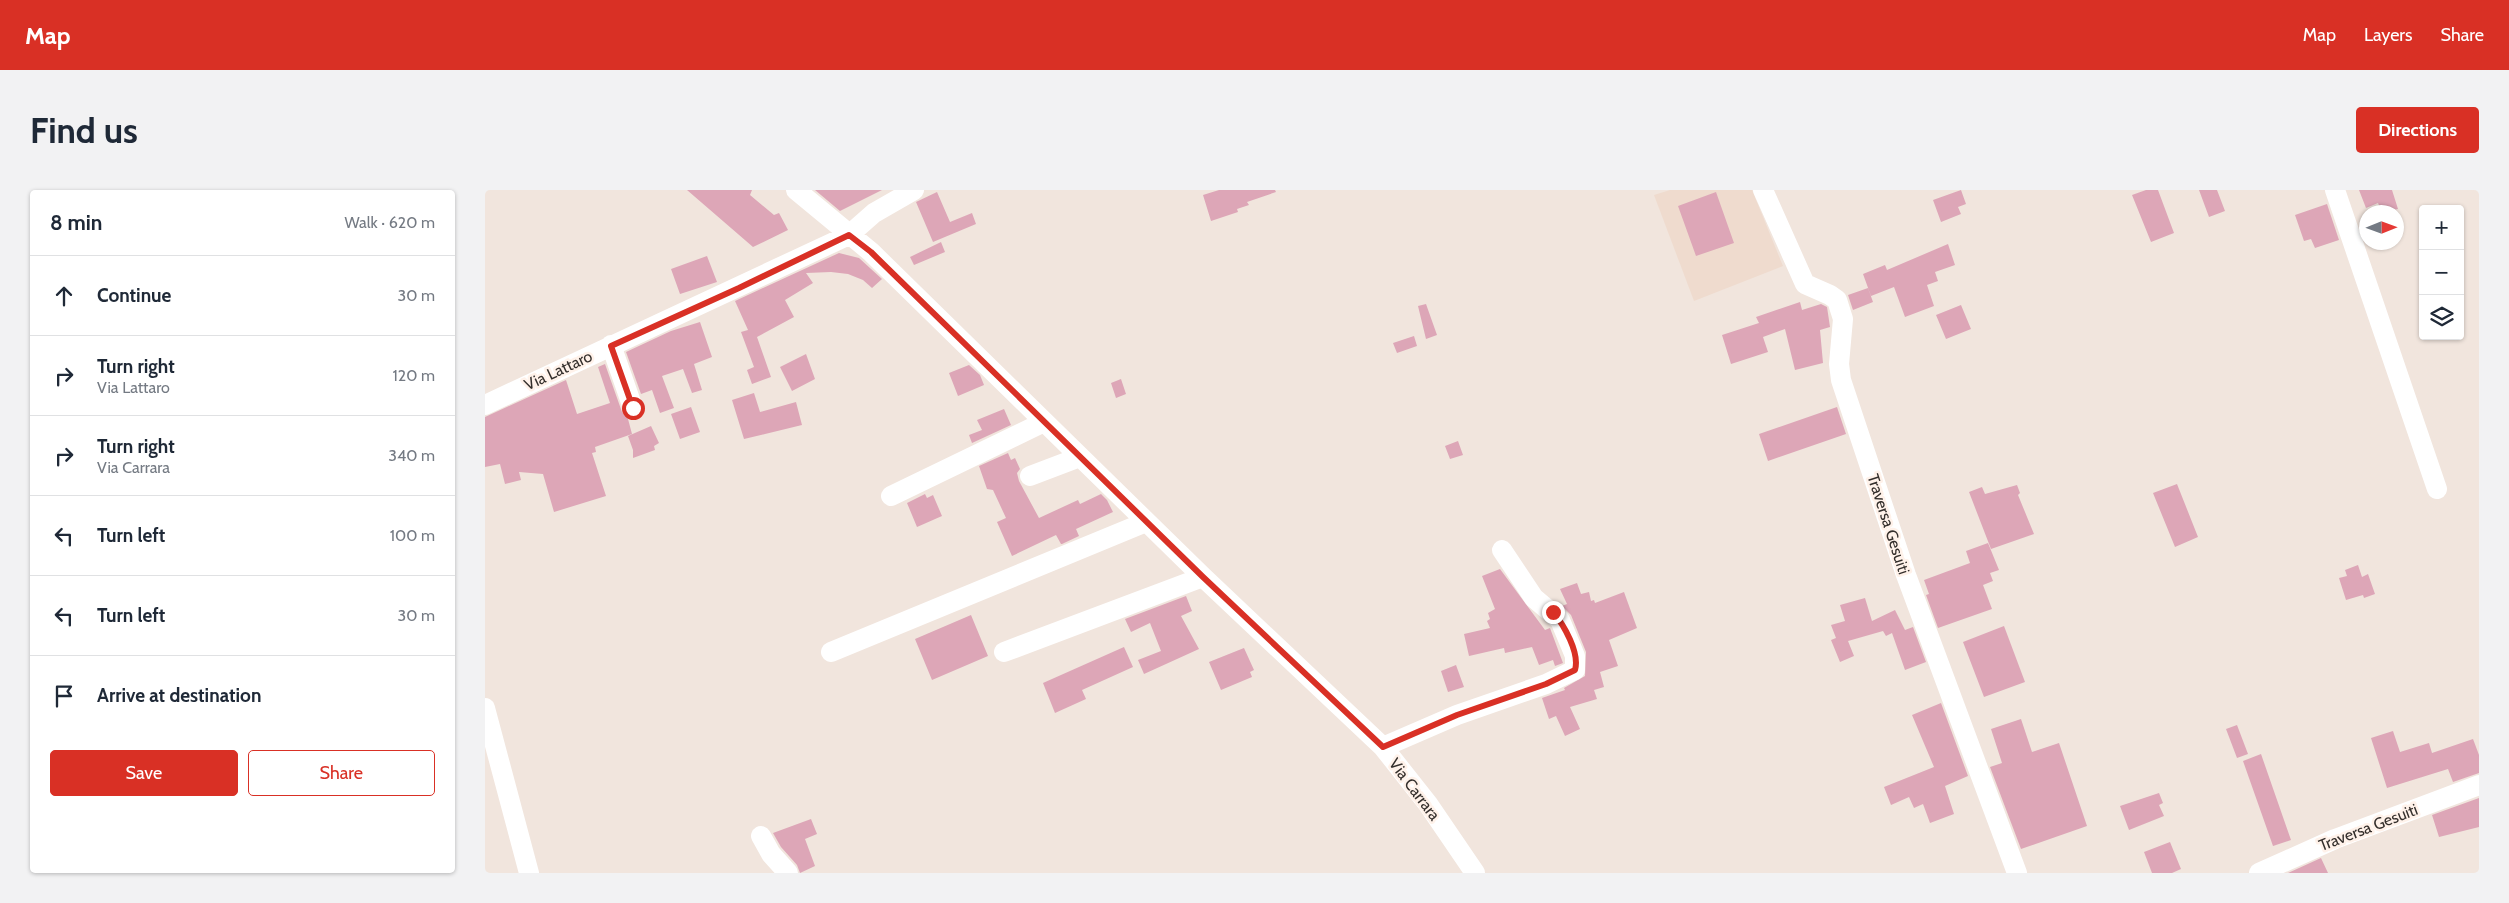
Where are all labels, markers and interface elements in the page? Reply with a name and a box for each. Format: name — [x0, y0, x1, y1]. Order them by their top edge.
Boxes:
text: Map — [25, 21, 71, 50]
text: Map — [2303, 24, 2336, 46]
text: Layers — [2364, 24, 2413, 46]
text: Share — [2441, 24, 2484, 46]
button: Directions — [2356, 107, 2479, 153]
text: Find us — [30, 109, 138, 152]
north arrow — [2359, 205, 2404, 250]
map controls — [2419, 205, 2464, 340]
button: + — [2419, 205, 2464, 250]
text: 8 min — [50, 210, 102, 235]
text: Walk · 620 m — [345, 213, 435, 232]
button: − — [2419, 250, 2464, 295]
icon: ahead — [50, 282, 78, 310]
text: Continue — [97, 284, 171, 307]
text: 30 m — [398, 286, 435, 305]
button: layers — [2419, 295, 2464, 340]
street label: Via Lattaro — [521, 346, 595, 394]
text: Turn right — [97, 355, 175, 378]
icon: right — [50, 362, 78, 390]
text: 120 m — [393, 366, 435, 385]
text: Via Lattaro — [97, 378, 170, 397]
route start — [622, 397, 645, 420]
text: Turn right — [97, 435, 175, 458]
icon: right — [50, 442, 78, 470]
text: 340 m — [388, 446, 435, 465]
text: Via Carrara — [97, 458, 170, 477]
street label: Traversa Gesuiti — [1863, 472, 1914, 577]
icon: left — [50, 522, 78, 550]
text: Turn left — [97, 524, 165, 547]
text: 100 m — [390, 526, 435, 545]
route end — [1542, 601, 1565, 624]
icon: left — [50, 602, 78, 630]
text: Turn left — [97, 604, 165, 627]
text: 30 m — [398, 606, 435, 625]
icon: arrive — [50, 682, 78, 710]
text: Arrive at destination — [97, 684, 261, 707]
button: Save — [50, 750, 238, 796]
button: Share — [248, 750, 435, 796]
street label: Via Carrara — [1385, 754, 1444, 824]
street label: Traversa Gesuiti — [2316, 800, 2420, 855]

